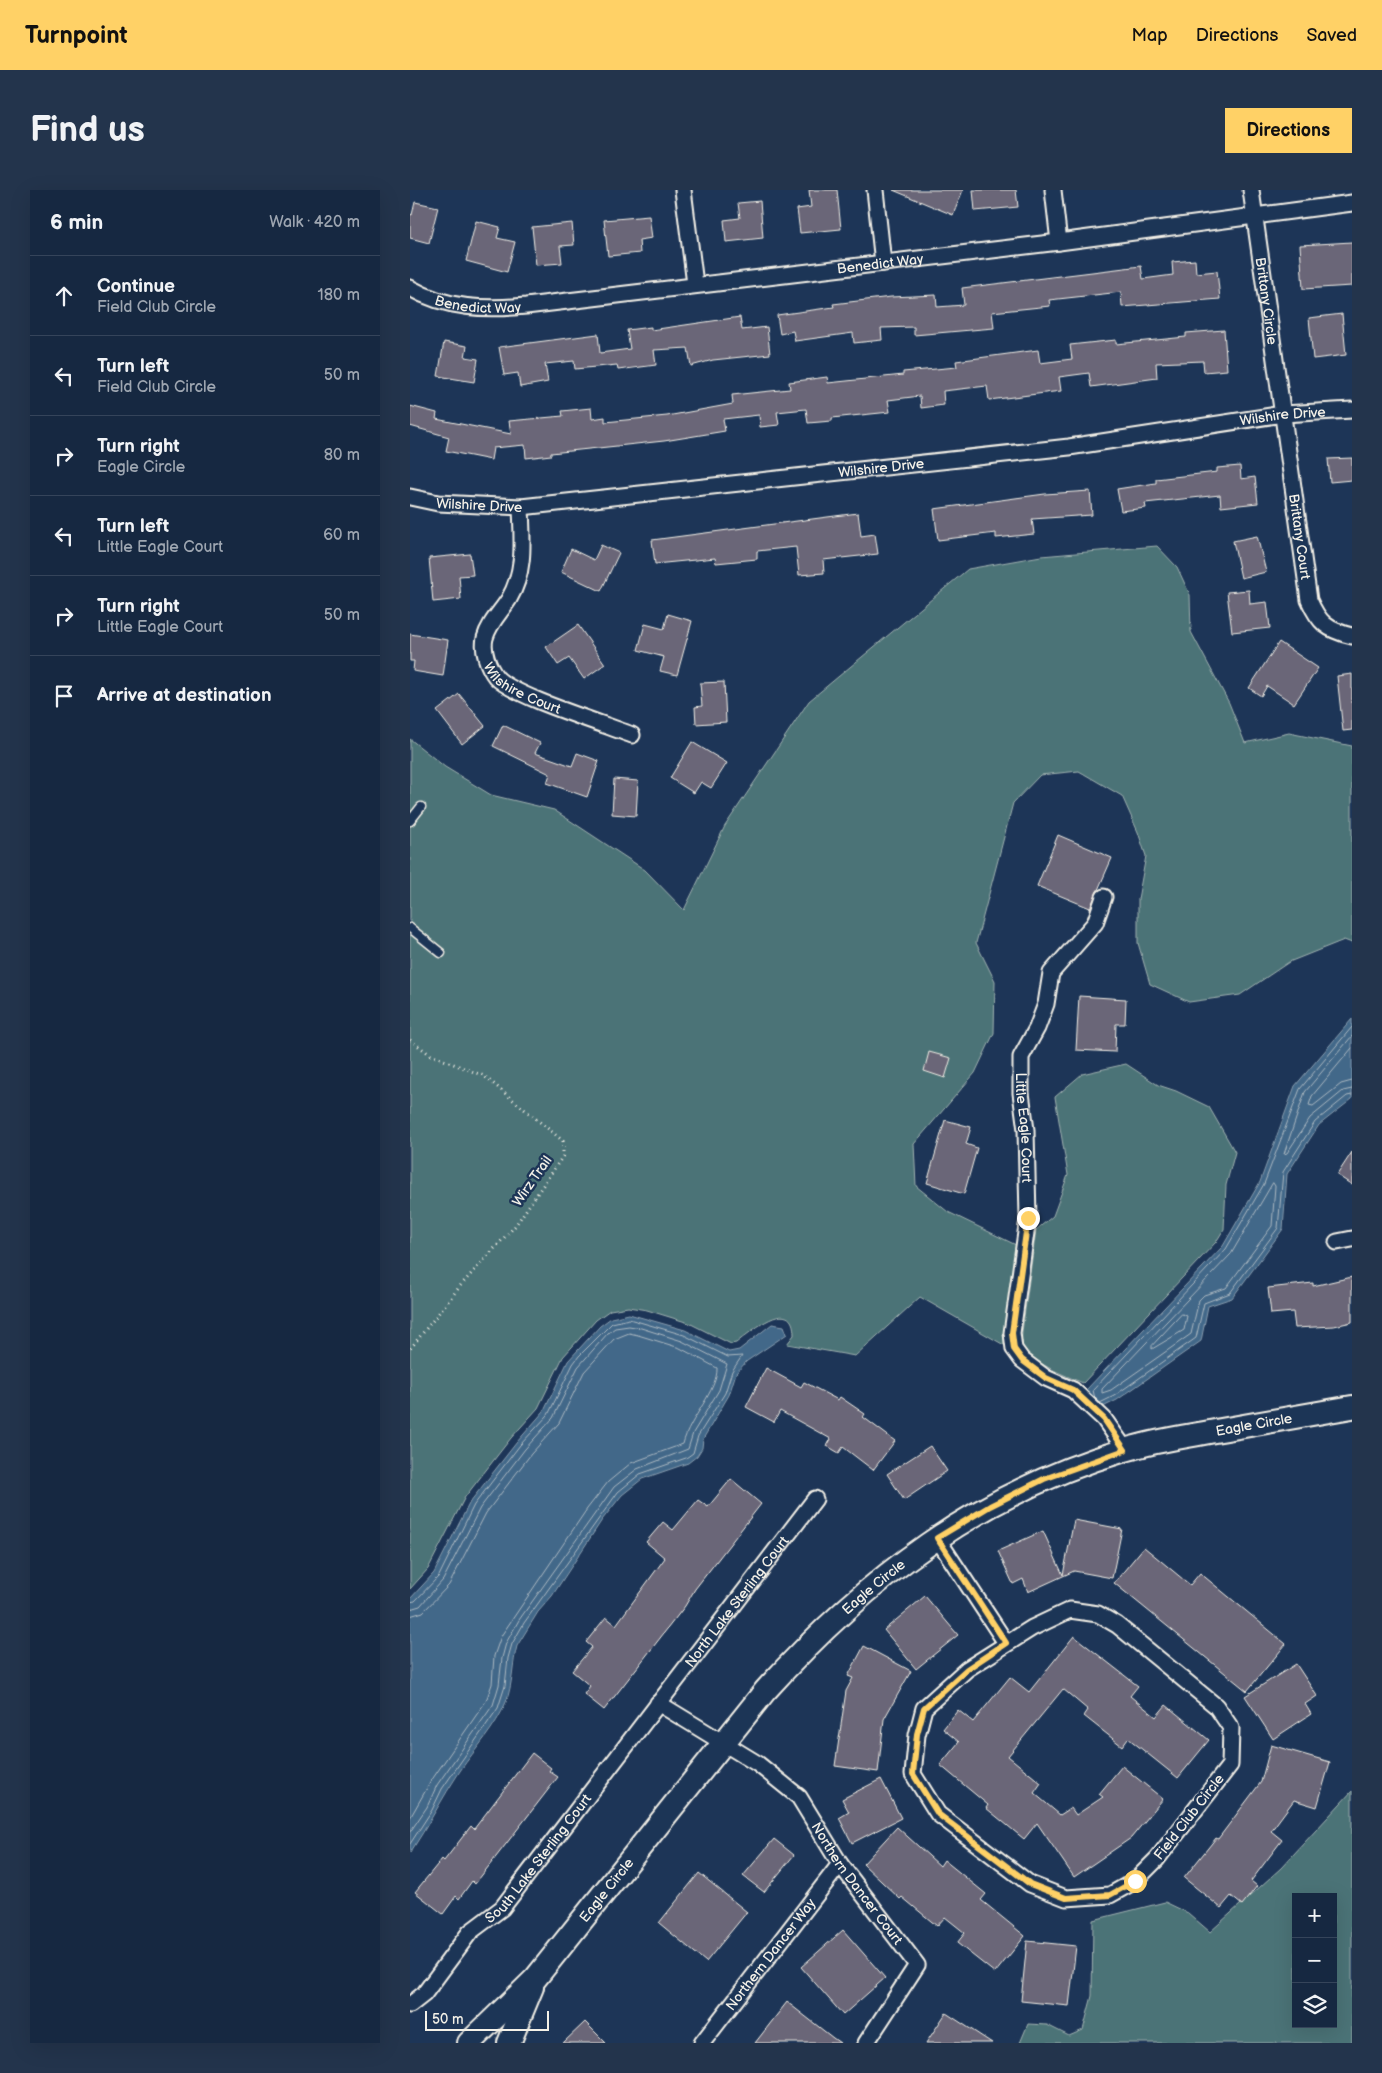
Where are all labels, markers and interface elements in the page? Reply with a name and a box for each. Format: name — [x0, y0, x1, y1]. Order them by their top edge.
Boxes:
text: Turnpoint — [25, 21, 128, 50]
text: Map — [1132, 25, 1168, 46]
text: Directions — [1196, 25, 1278, 46]
text: Saved — [1306, 25, 1357, 46]
button: Directions — [1225, 108, 1352, 153]
text: Find us — [30, 109, 145, 152]
text: 6 min — [50, 210, 103, 235]
text: Walk · 420 m — [269, 213, 360, 232]
street label: Benedict Way — [836, 250, 925, 277]
street label: Brittany Circle — [1252, 256, 1281, 346]
text: Continue — [97, 275, 175, 298]
icon: ahead — [50, 282, 78, 310]
text: 180 m — [318, 286, 360, 305]
street label: Benedict Way — [433, 291, 522, 316]
text: Field Club Circle — [97, 298, 216, 317]
text: Turn left — [97, 355, 169, 378]
icon: left — [50, 362, 78, 390]
text: 50 m — [324, 366, 360, 385]
text: Field Club Circle — [97, 378, 216, 397]
street label: Wilshire Drive — [1239, 403, 1326, 429]
text: Turn right — [97, 435, 180, 458]
icon: right — [50, 442, 78, 470]
text: 80 m — [324, 446, 360, 465]
street label: Wilshire Drive — [837, 454, 925, 481]
text: Eagle Circle — [97, 458, 185, 477]
street label: Brittany Court — [1286, 493, 1315, 581]
street label: Wilshire Drive — [436, 494, 523, 516]
text: Turn left — [97, 515, 169, 538]
icon: left — [50, 522, 78, 550]
text: 60 m — [323, 526, 360, 545]
text: Little Eagle Court — [97, 538, 223, 557]
text: Turn right — [97, 595, 180, 618]
icon: right — [50, 602, 78, 630]
text: 50 m — [324, 606, 360, 625]
text: Little Eagle Court — [97, 618, 223, 637]
street label: Wilshire Court — [480, 659, 564, 717]
icon: arrive — [50, 682, 78, 710]
text: Arrive at destination — [97, 684, 272, 707]
street label: Little Eagle Court — [1012, 1072, 1036, 1184]
street label: Wirz Trail — [509, 1153, 555, 1209]
route end — [1017, 1207, 1040, 1230]
street label: Eagle Circle — [1214, 1409, 1293, 1439]
street label: North Lake Sterling Court — [681, 1532, 793, 1670]
street label: Eagle Circle — [838, 1556, 908, 1618]
street label: Field Club Circle — [1150, 1771, 1228, 1863]
street label: South Lake Sterling Court — [481, 1790, 595, 1927]
street label: Northern Dancer Court — [808, 1819, 907, 1948]
street label: Eagle Circle — [575, 1854, 637, 1925]
route start — [1124, 1870, 1147, 1893]
map controls — [1292, 1893, 1337, 2028]
button: + — [1292, 1893, 1337, 1938]
street label: Northern Dancer Way — [722, 1894, 819, 2014]
button: − — [1292, 1938, 1337, 1983]
button: layers — [1292, 1983, 1337, 2028]
scale bar — [425, 2008, 549, 2031]
text: 50 m — [432, 2011, 464, 2028]

